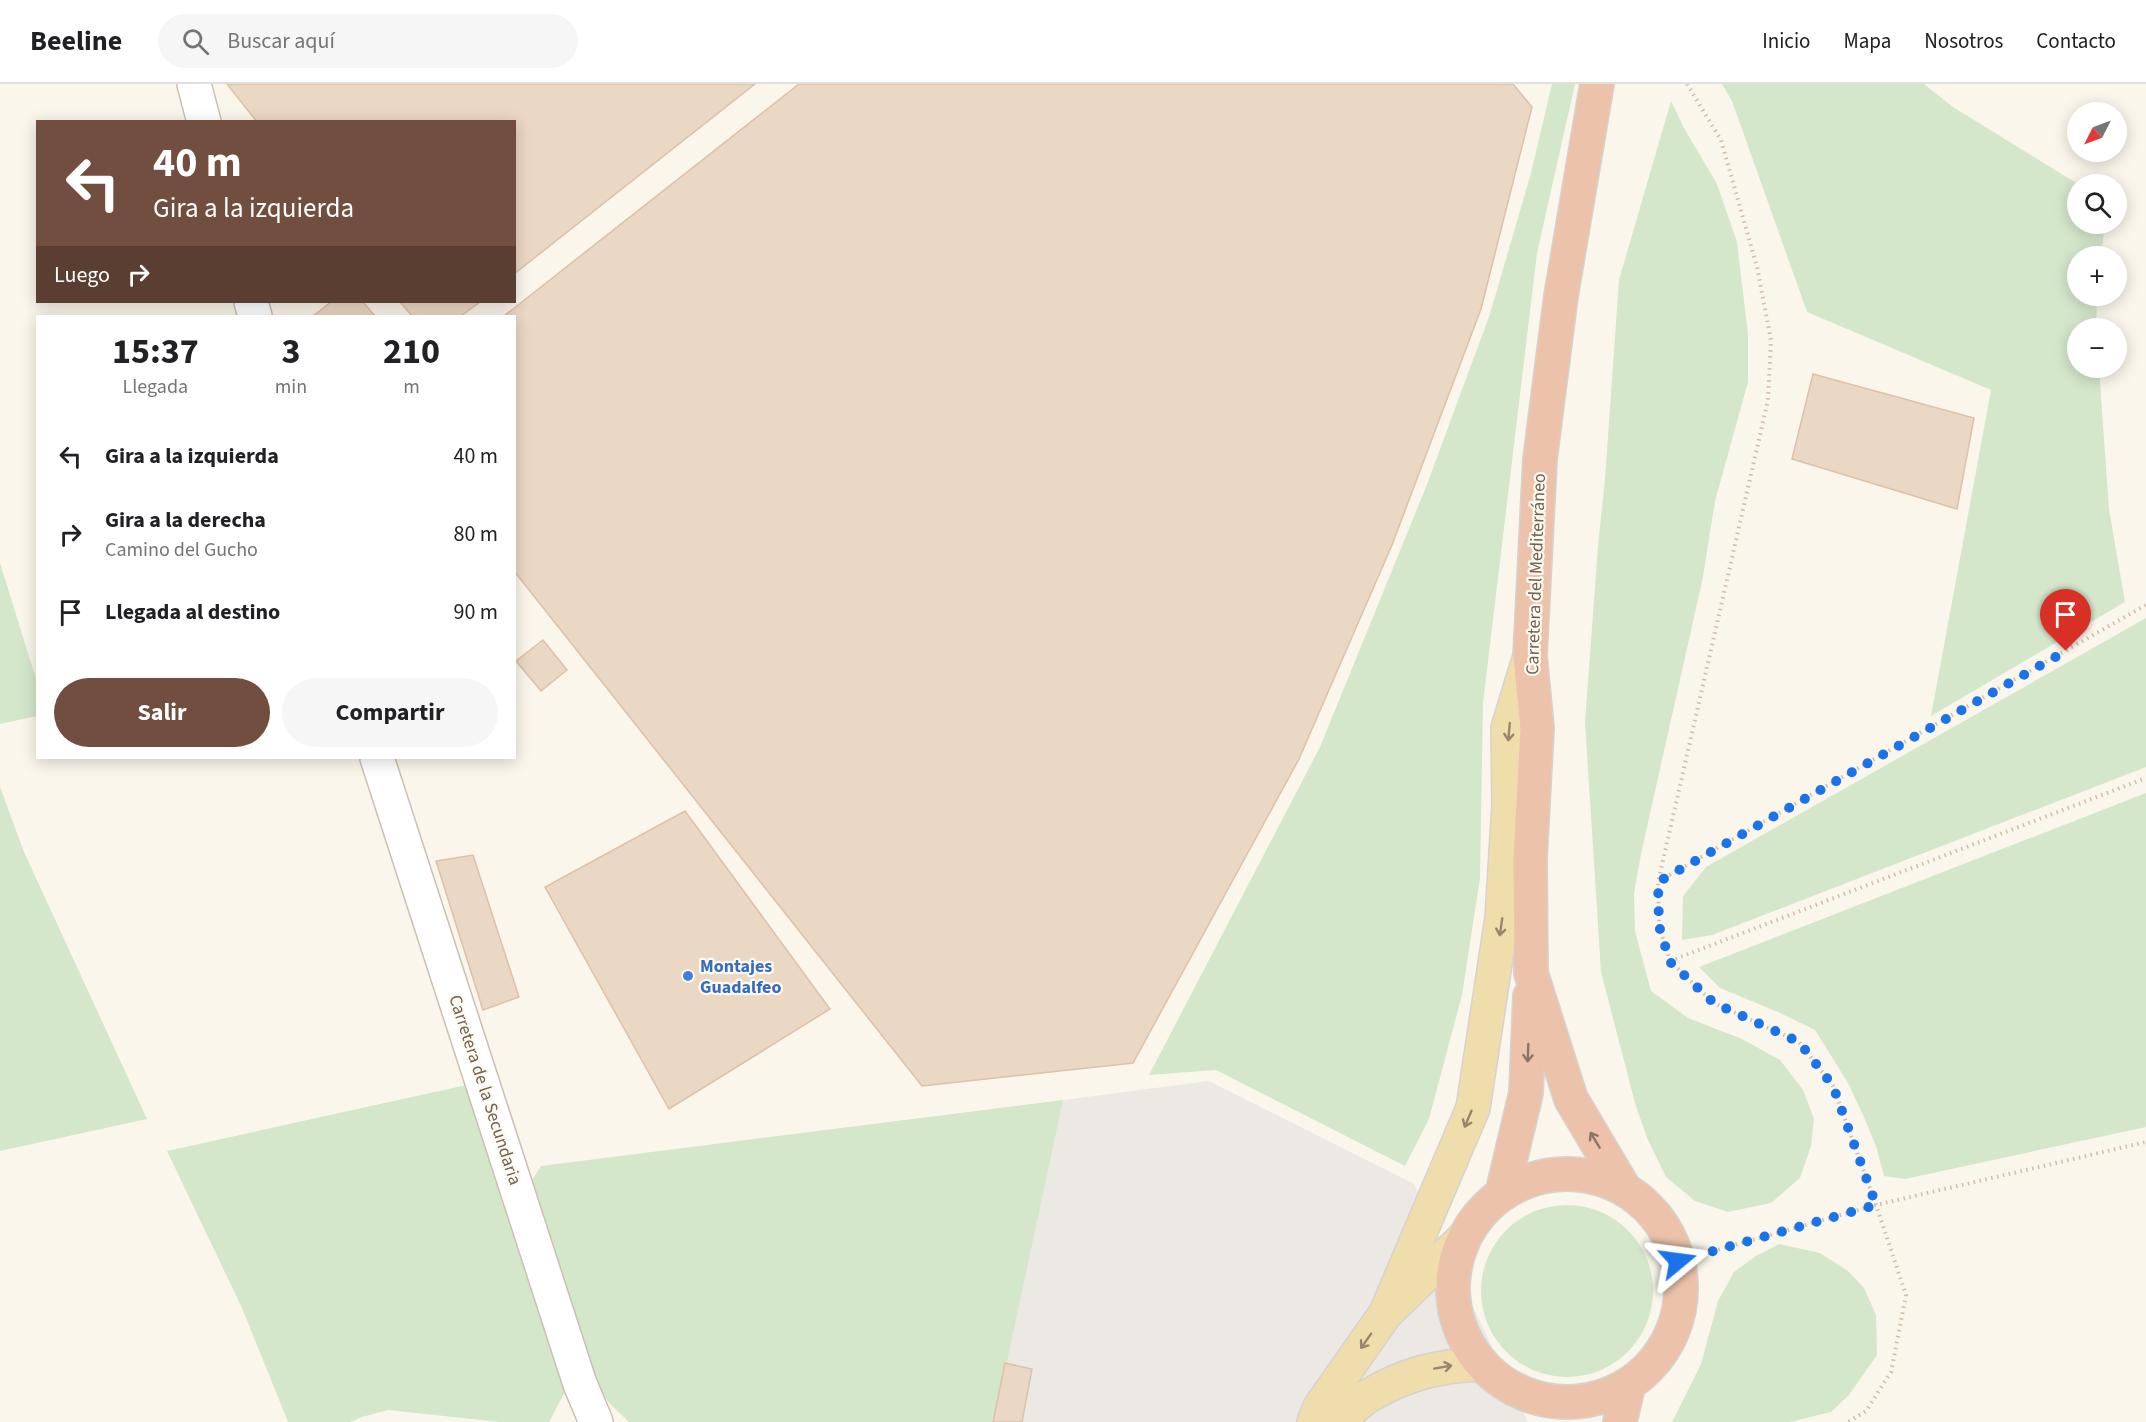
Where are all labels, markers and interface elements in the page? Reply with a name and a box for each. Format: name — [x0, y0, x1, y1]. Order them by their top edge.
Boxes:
search box — [158, 14, 578, 68]
text: Beeline — [30, 21, 122, 61]
icon: search — [179, 25, 212, 58]
text: Buscar aquí — [227, 25, 335, 57]
text: Inicio — [1762, 26, 1810, 56]
text: Mapa — [1843, 26, 1891, 56]
text: Nosotros — [1924, 26, 2003, 56]
text: Contacto — [2036, 26, 2116, 56]
north arrow — [2067, 102, 2127, 162]
map controls — [2067, 102, 2127, 378]
text: 40 m — [153, 133, 242, 193]
icon: left — [54, 144, 132, 222]
button: search — [2067, 174, 2127, 234]
text: Gira a la izquierda — [153, 189, 354, 228]
button: + — [2067, 246, 2127, 306]
icon: right — [122, 258, 155, 291]
text: Luego — [54, 259, 110, 291]
button: − — [2067, 318, 2127, 378]
text: 15:37 — [112, 326, 199, 377]
text: 3 — [281, 326, 300, 377]
text: 210 — [383, 326, 440, 377]
text: Llegada — [123, 373, 188, 401]
text: min — [275, 373, 307, 401]
text: m — [403, 373, 420, 401]
icon: left — [54, 440, 87, 473]
text: Gira a la izquierda — [105, 440, 279, 472]
text: 40 m — [453, 440, 498, 472]
street label: Carretera del Mediterráneo — [1520, 473, 1552, 675]
text: Gira a la derecha — [105, 504, 266, 536]
icon: right — [54, 518, 87, 551]
text: 80 m — [453, 518, 498, 550]
text: Camino del Gucho — [105, 536, 258, 564]
pin — [2040, 589, 2091, 651]
icon: arrive — [54, 596, 87, 629]
text: Llegada al destino — [105, 596, 280, 628]
text: 90 m — [453, 596, 498, 628]
icon: arrive — [2049, 598, 2082, 631]
button: Salir — [54, 678, 270, 747]
button: Compartir — [282, 678, 498, 747]
one-way arrow — [1504, 722, 1515, 742]
one-way arrow — [1495, 916, 1506, 936]
place label: Montajes Guadalfeo — [700, 954, 781, 1000]
marker: Montajes Guadalfeo — [681, 969, 695, 983]
street label: Carretera de la Secundaria — [442, 992, 528, 1188]
one-way arrow — [1522, 1042, 1533, 1062]
one-way arrow — [1462, 1109, 1473, 1127]
one-way arrow — [1589, 1132, 1601, 1149]
position arrow — [1646, 1229, 1710, 1293]
one-way arrow — [1360, 1332, 1372, 1348]
one-way arrow — [1433, 1361, 1453, 1372]

